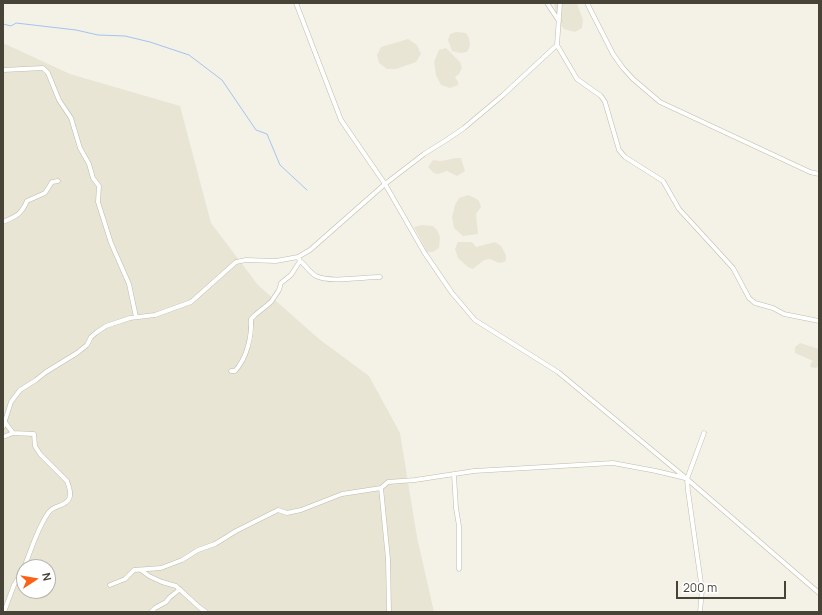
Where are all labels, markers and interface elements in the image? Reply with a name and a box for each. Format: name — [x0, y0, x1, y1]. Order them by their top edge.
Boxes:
north arrow — [16, 559, 56, 599]
text: N — [39, 571, 55, 582]
scale bar — [678, 573, 788, 599]
text: 200 m — [683, 579, 717, 596]

